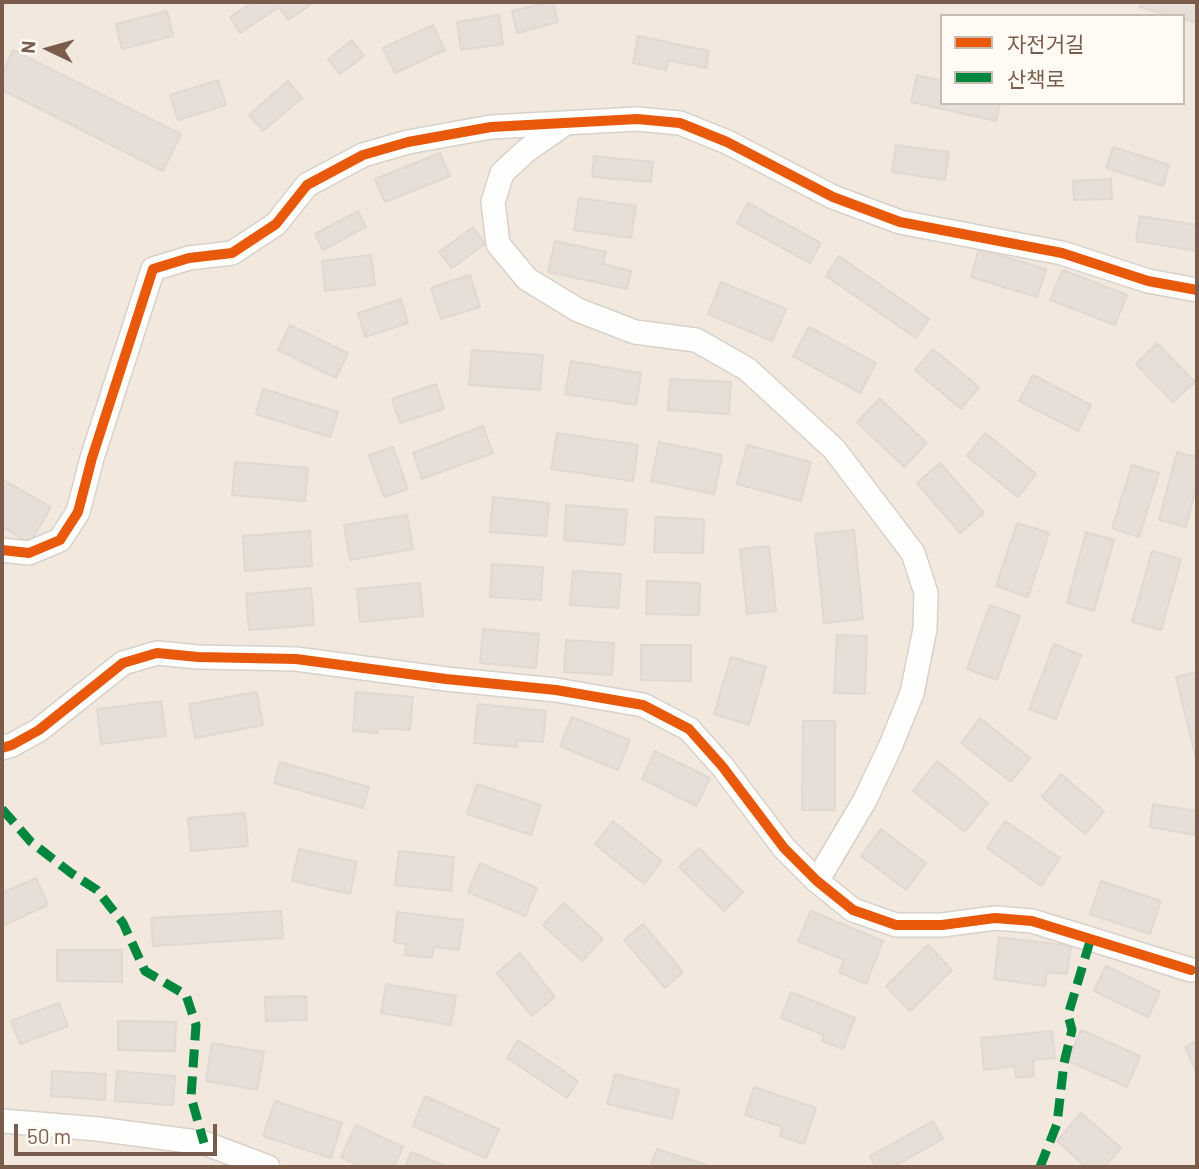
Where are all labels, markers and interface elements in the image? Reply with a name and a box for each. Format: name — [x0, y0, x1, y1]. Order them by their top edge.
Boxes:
north arrow — [14, 14, 84, 84]
legend — [940, 14, 1185, 105]
text: 자전거길 — [1007, 31, 1084, 56]
text: N — [16, 40, 40, 54]
text: 산책로 — [1007, 66, 1065, 91]
scale bar — [18, 1110, 220, 1154]
text: 50 m — [27, 1123, 71, 1148]

